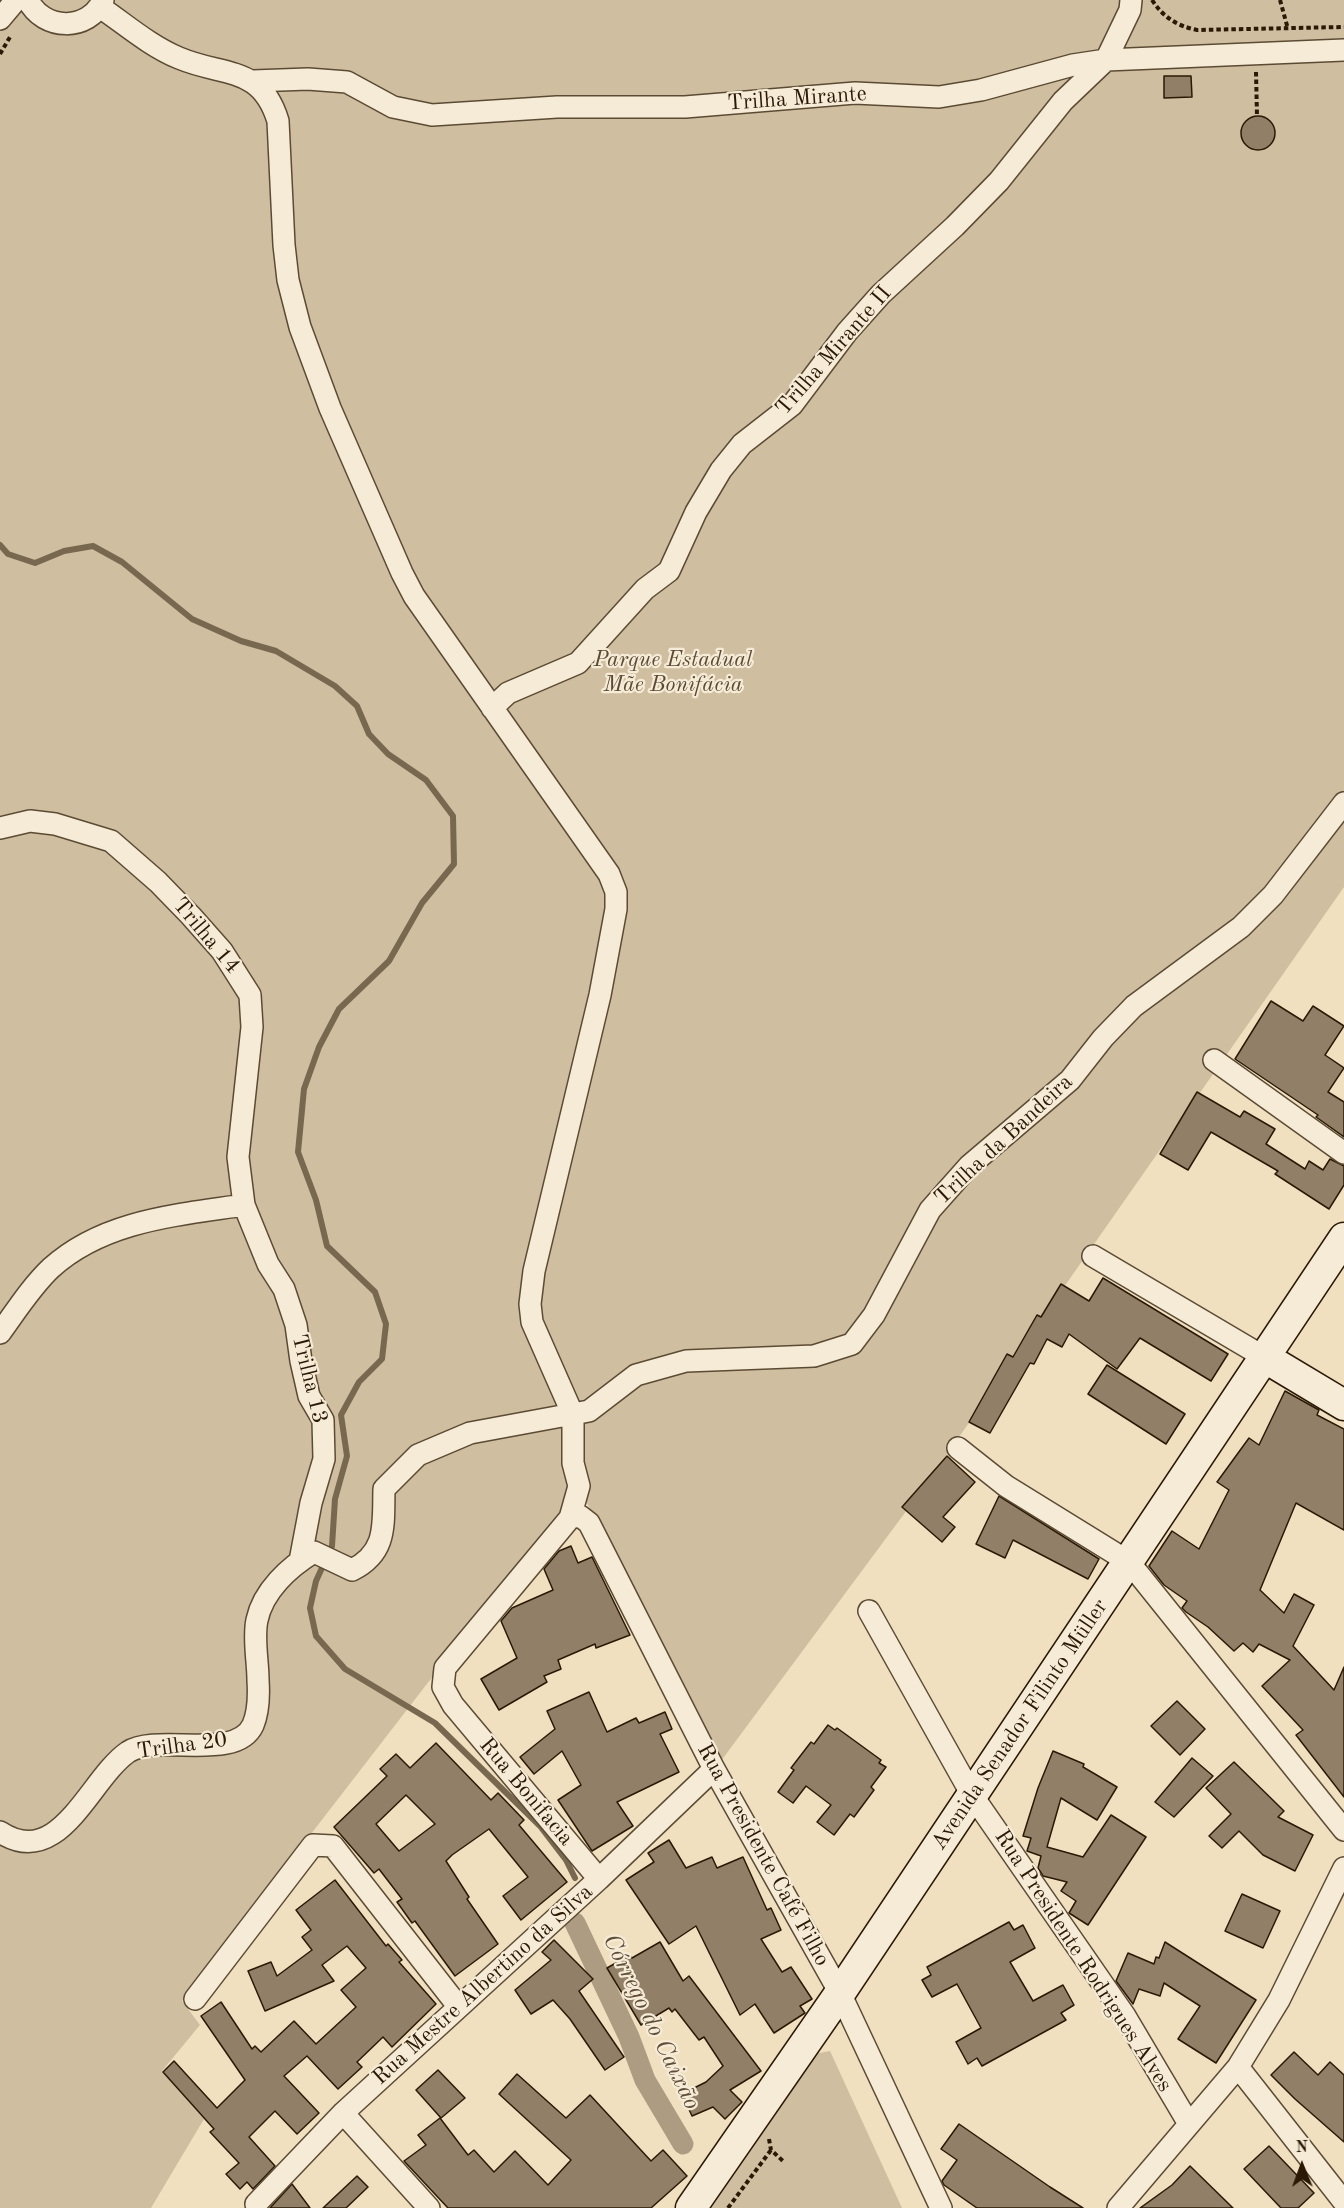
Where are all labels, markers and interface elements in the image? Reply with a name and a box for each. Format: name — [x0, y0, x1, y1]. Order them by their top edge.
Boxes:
street label: Trilha Mirante — [726, 81, 868, 117]
street label: Trilha Mirante II — [771, 281, 897, 421]
park label: Parque Estadual Mãe Bonifácia — [594, 647, 752, 698]
street label: Trilha 14 — [167, 893, 245, 979]
street label: Trilha da Bandeira — [929, 1069, 1079, 1211]
street label: Trilha 13 — [285, 1332, 333, 1426]
street label: Avenida Senador Filinto Müller — [926, 1594, 1114, 1856]
street label: Trilha 20 — [135, 1727, 229, 1765]
street label: Rua Bonifacia — [473, 1733, 579, 1851]
street label: Rua Presidente Café Filho — [691, 1739, 835, 1971]
street label: Rua Presidente Rodrigues Alves — [988, 1825, 1178, 2097]
street label: Rua Mestre Albertino da Silva — [367, 1879, 599, 2091]
water label: Córrego do Caixão — [596, 1929, 706, 2115]
north arrow — [1272, 2136, 1332, 2196]
text: N — [1295, 2140, 1308, 2156]

